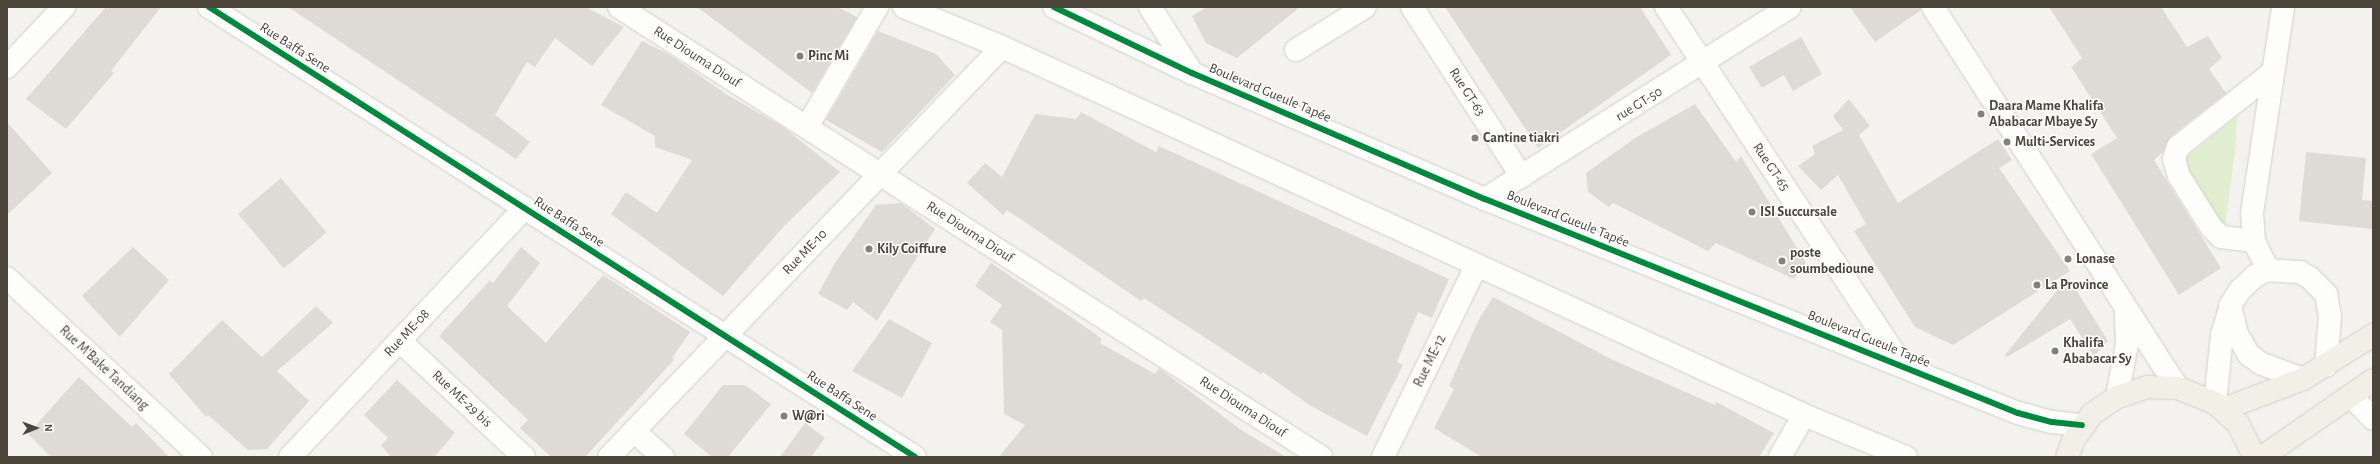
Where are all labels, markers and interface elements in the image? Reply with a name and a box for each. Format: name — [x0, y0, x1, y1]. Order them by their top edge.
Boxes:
street label: Rue Baffa Sene — [257, 19, 333, 77]
street label: Rue Diouma Diouf — [650, 23, 744, 91]
place label: Pinc Mi — [808, 48, 849, 64]
marker: Pinc Mi — [795, 51, 805, 61]
street label: Boulevard Gueule Tapée — [1206, 60, 1334, 126]
street label: Rue GT-63 — [1445, 65, 1489, 119]
street label: rue GT-50 — [1612, 83, 1666, 125]
place label: Daara Mame Khalifa Ababacar Mbaye Sy — [1989, 98, 2104, 130]
marker: Daara Mame Khalifa Ababacar Mbaye Sy — [1976, 109, 1986, 119]
place label: Cantine tiakri — [1483, 130, 1559, 146]
marker: Cantine tiakri — [1470, 133, 1480, 143]
place label: Multi-Services — [2015, 134, 2095, 150]
marker: Multi-Services — [2002, 137, 2012, 147]
street label: Rue GT-65 — [1749, 140, 1793, 194]
street label: Boulevard Gueule Tapée — [1504, 187, 1632, 251]
street label: Rue Baffa Sene — [531, 193, 607, 251]
street label: Rue Diouma Diouf — [923, 198, 1017, 266]
place label: ISI Succursale — [1760, 204, 1837, 220]
marker: ISI Succursale — [1747, 207, 1757, 217]
street label: Rue ME-10 — [779, 226, 831, 278]
place label: Kily Coiffure — [877, 241, 946, 257]
marker: Kily Coiffure — [864, 244, 874, 254]
place label: poste soumbedioune — [1790, 245, 1874, 278]
place label: Lonase — [2076, 251, 2115, 267]
marker: Lonase — [2063, 254, 2073, 264]
marker: poste soumbedioune — [1777, 256, 1787, 266]
place label: La Province — [2045, 277, 2108, 293]
marker: La Province — [2032, 280, 2042, 290]
street label: Rue ME-08 — [381, 306, 433, 360]
street label: Boulevard Gueule Tapée — [1805, 307, 1933, 371]
street label: Rue M'Bake Tandiang — [56, 322, 152, 414]
street label: Rue ME-12 — [1410, 332, 1450, 390]
place label: Khalifa Ababacar Sy — [2063, 335, 2131, 368]
marker: Khalifa Ababacar Sy — [2050, 346, 2060, 356]
street label: Rue ME-29 bis — [428, 367, 496, 431]
street label: Rue Baffa Sene — [804, 367, 880, 425]
street label: Rue Diouma Diouf — [1196, 373, 1290, 441]
north arrow — [16, 408, 56, 448]
place label: W@ri — [792, 408, 825, 424]
marker: W@ri — [779, 411, 789, 421]
text: N — [43, 424, 54, 432]

